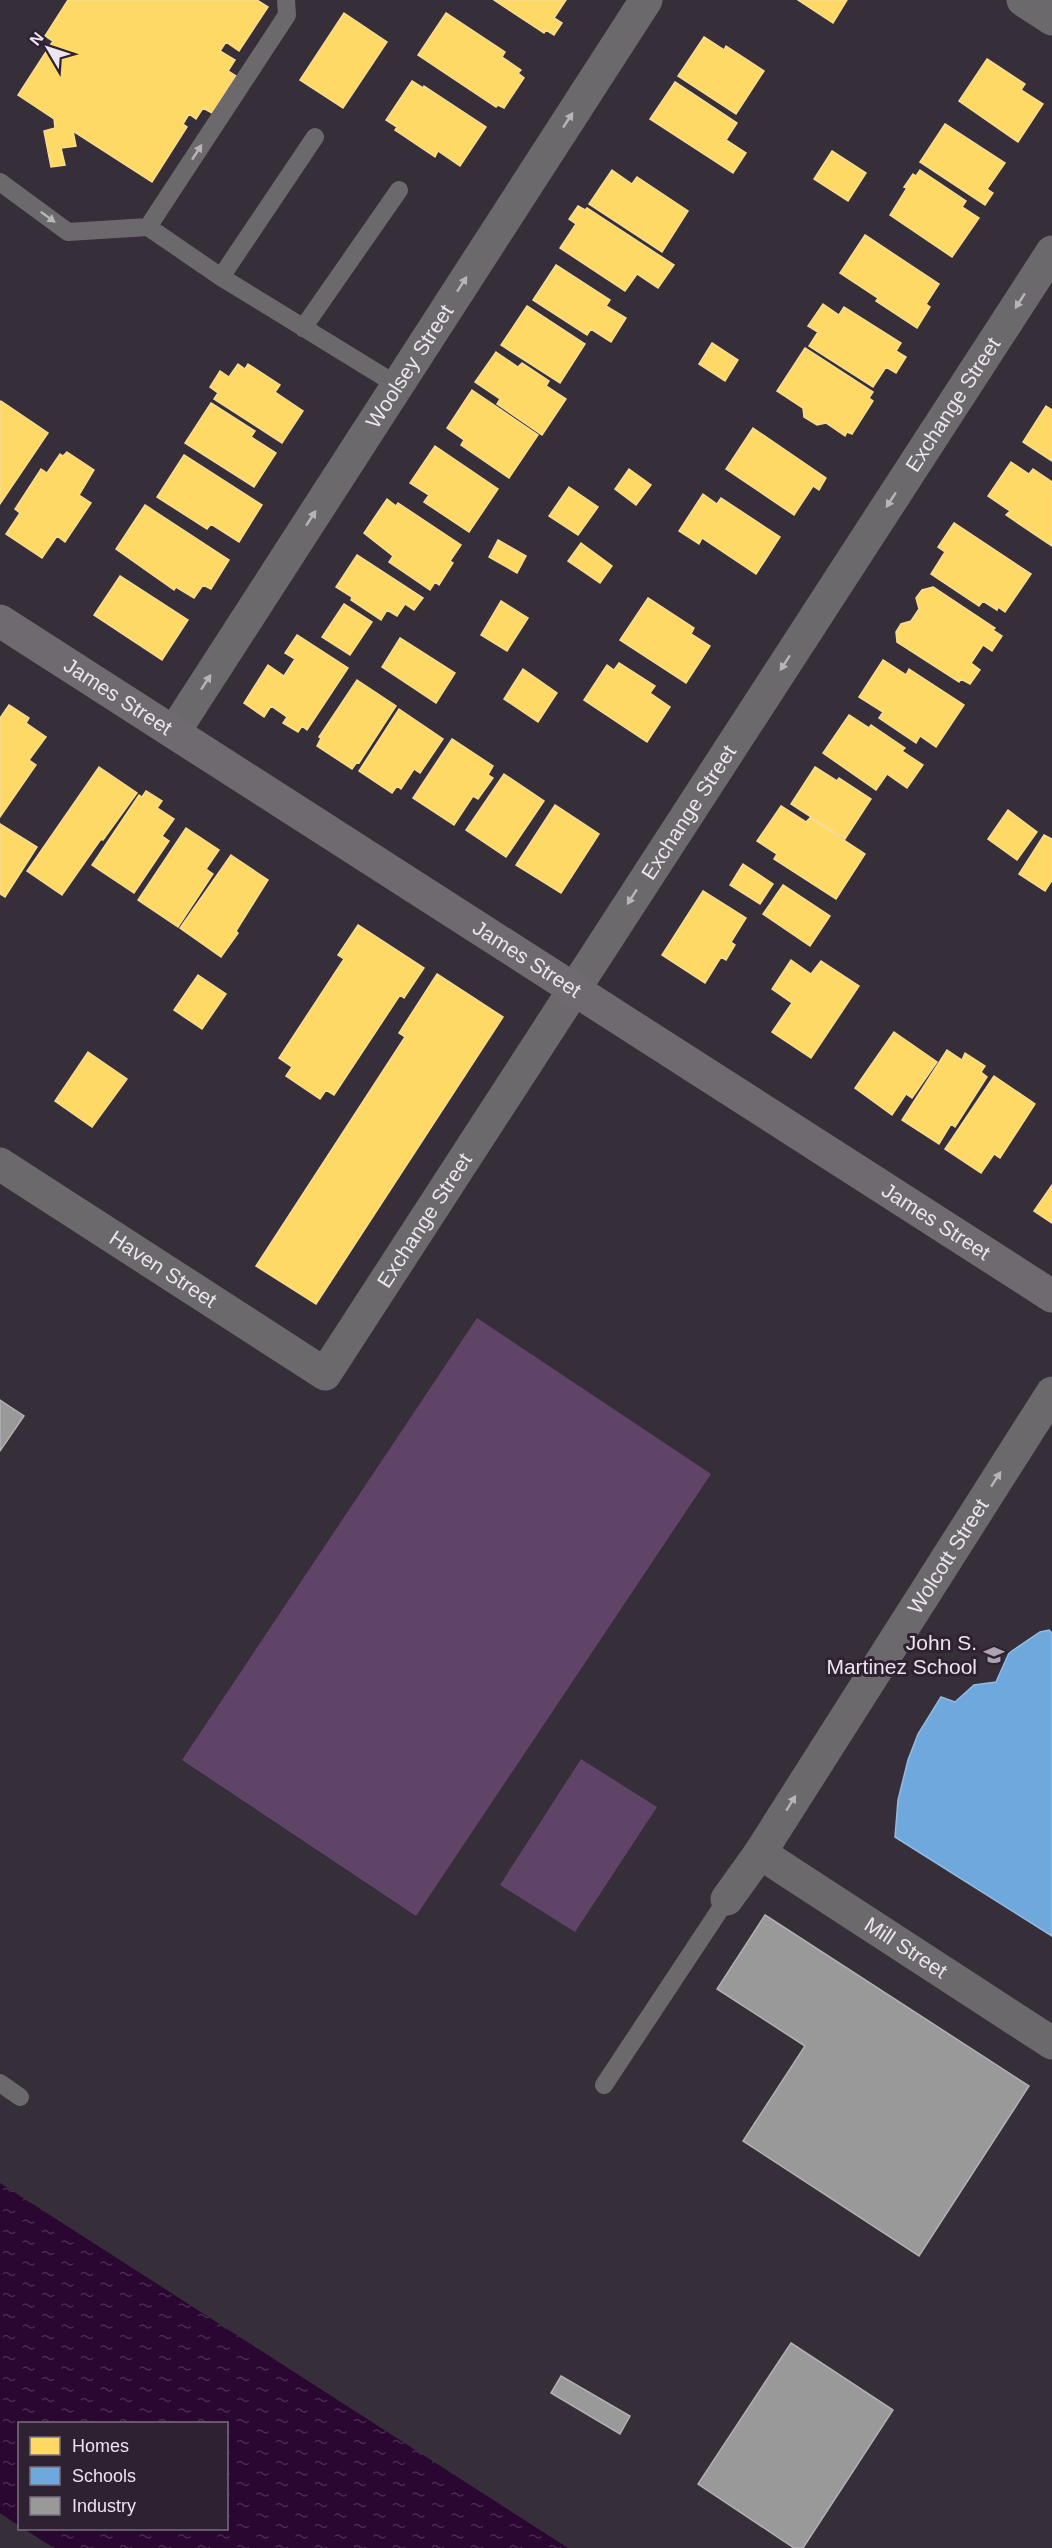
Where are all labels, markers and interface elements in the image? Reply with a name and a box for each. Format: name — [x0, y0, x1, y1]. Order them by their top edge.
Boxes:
north arrow — [18, 18, 78, 78]
text: N — [26, 29, 47, 49]
one-way arrow — [563, 112, 574, 128]
one-way arrow — [191, 145, 203, 161]
one-way arrow — [40, 210, 55, 222]
one-way arrow — [457, 276, 468, 292]
one-way arrow — [1014, 293, 1026, 309]
street label: Woolsey Street — [361, 300, 458, 432]
street label: Exchange Street — [901, 333, 1005, 476]
one-way arrow — [886, 492, 897, 508]
one-way arrow — [306, 510, 317, 526]
street label: James Street — [60, 653, 177, 739]
one-way arrow — [779, 655, 790, 672]
one-way arrow — [200, 674, 211, 691]
street label: Exchange Street — [637, 741, 740, 884]
one-way arrow — [627, 889, 638, 905]
street label: James Street — [469, 916, 586, 1002]
street label: Exchange Street — [372, 1149, 476, 1292]
street label: James Street — [878, 1178, 995, 1264]
street label: Haven Street — [105, 1226, 221, 1312]
one-way arrow — [991, 1471, 1002, 1487]
street label: Wolcott Street — [903, 1494, 993, 1618]
place label: John S. Martinez School — [826, 1631, 977, 1678]
school or university icon: John S. Martinez School — [982, 1643, 1006, 1667]
one-way arrow — [785, 1795, 796, 1811]
street label: Mill Street — [861, 1912, 952, 1983]
legend — [18, 2422, 228, 2530]
text: Homes — [72, 2436, 129, 2456]
text: Schools — [72, 2466, 136, 2486]
text: Industry — [72, 2496, 136, 2516]

